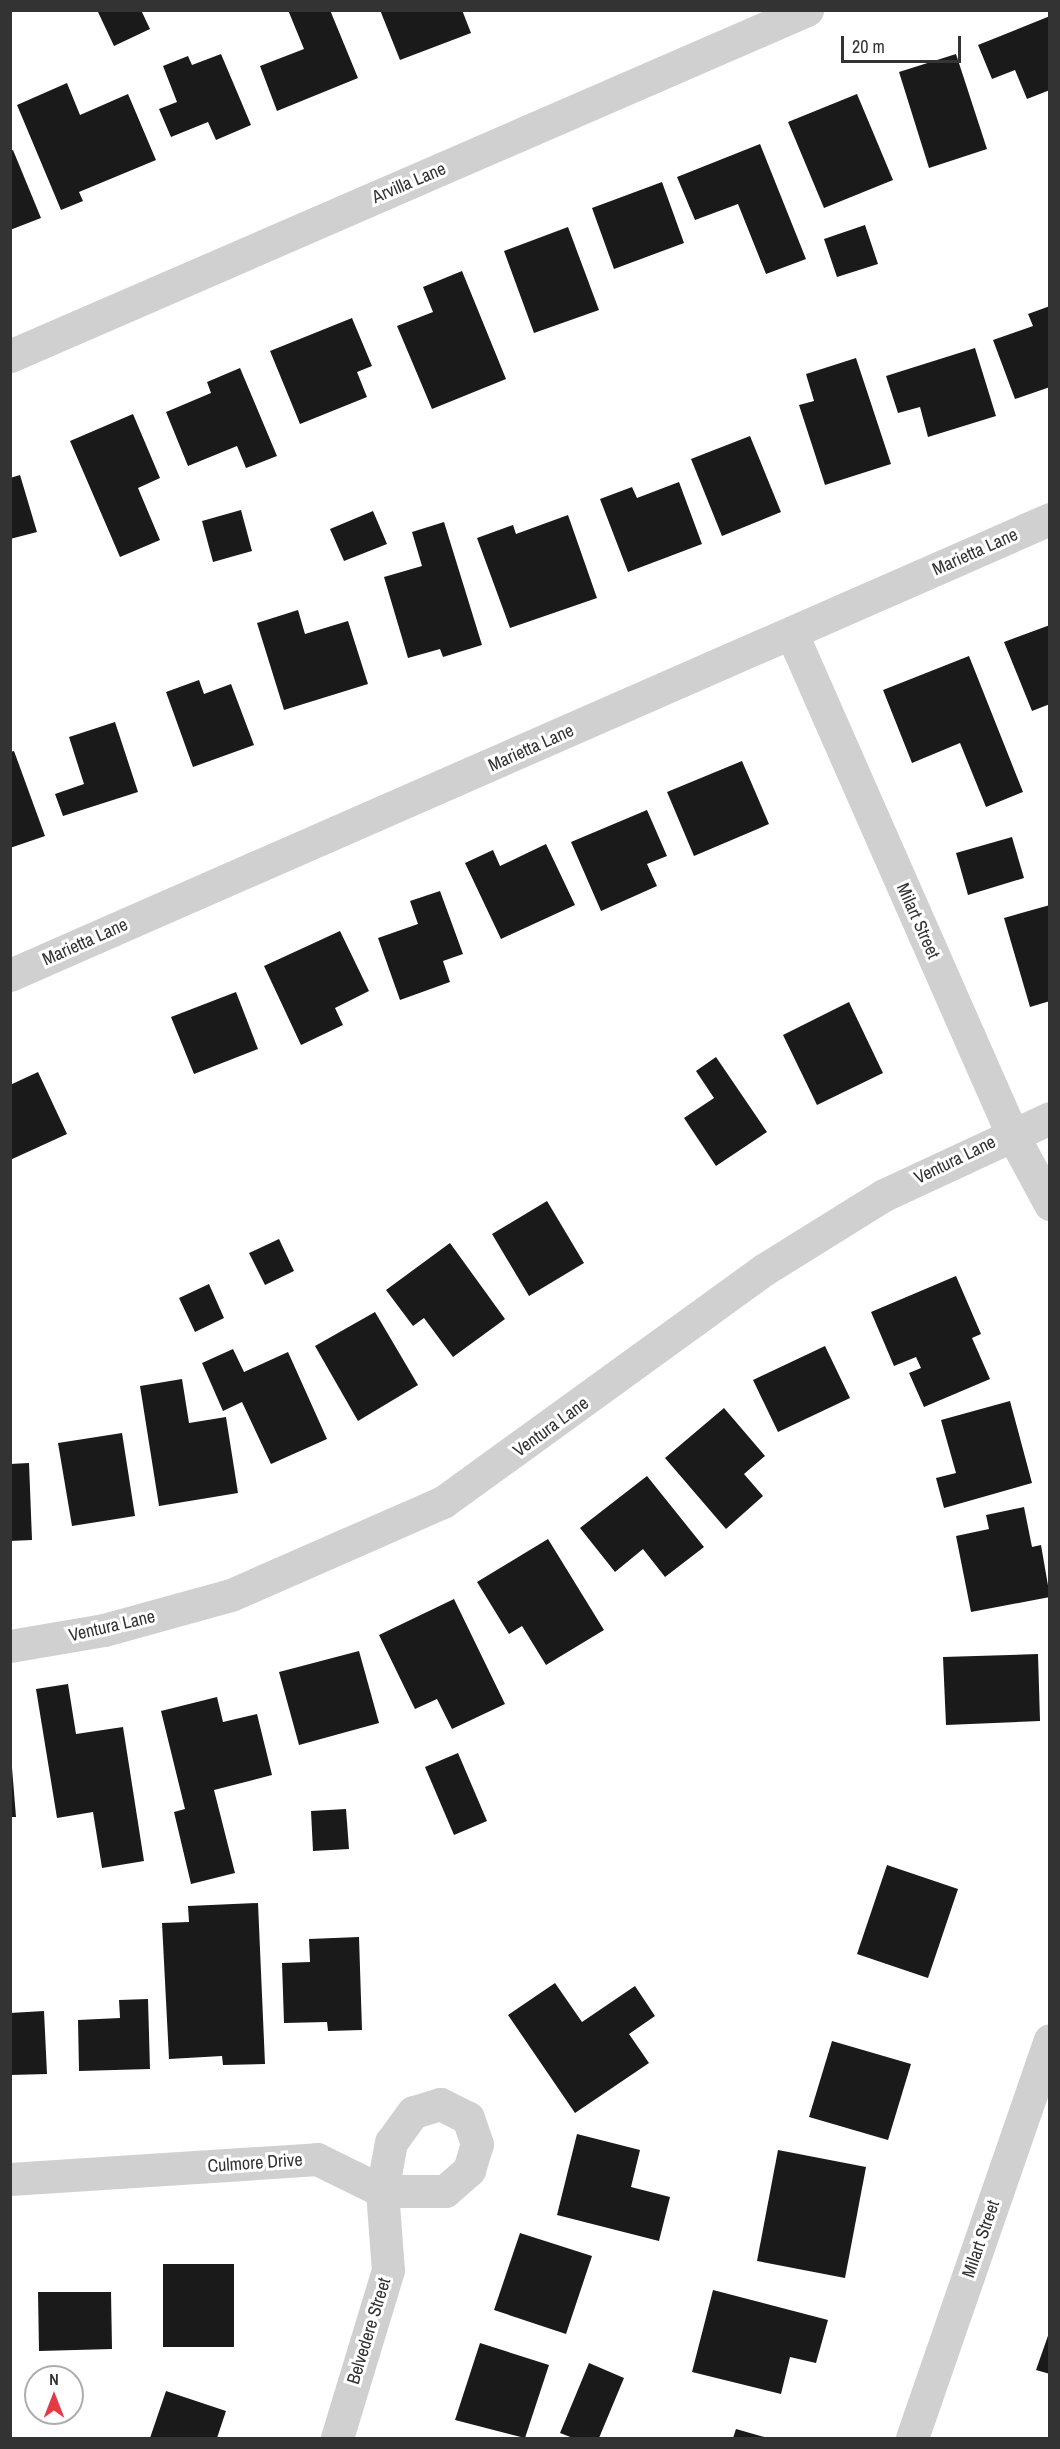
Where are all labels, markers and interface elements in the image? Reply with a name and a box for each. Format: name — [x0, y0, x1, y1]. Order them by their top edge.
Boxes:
scale bar — [844, 24, 964, 62]
text: 20 m — [852, 34, 885, 59]
street label: Arvilla Lane — [369, 158, 449, 208]
street label: Marietta Lane — [929, 524, 1021, 580]
street label: Marietta Lane — [485, 720, 577, 776]
street label: Milart Street — [892, 880, 944, 962]
street label: Marietta Lane — [39, 914, 131, 970]
street label: Ventura Lane — [911, 1131, 999, 1189]
street label: Ventura Lane — [509, 1392, 593, 1462]
street label: Ventura Lane — [67, 1606, 157, 1646]
street label: Culmore Drive — [207, 2149, 303, 2177]
street label: Milart Street — [958, 2197, 1004, 2281]
street label: Belvedere Street — [343, 2275, 395, 2387]
north arrow — [24, 2365, 84, 2425]
text: N — [49, 2368, 59, 2390]

